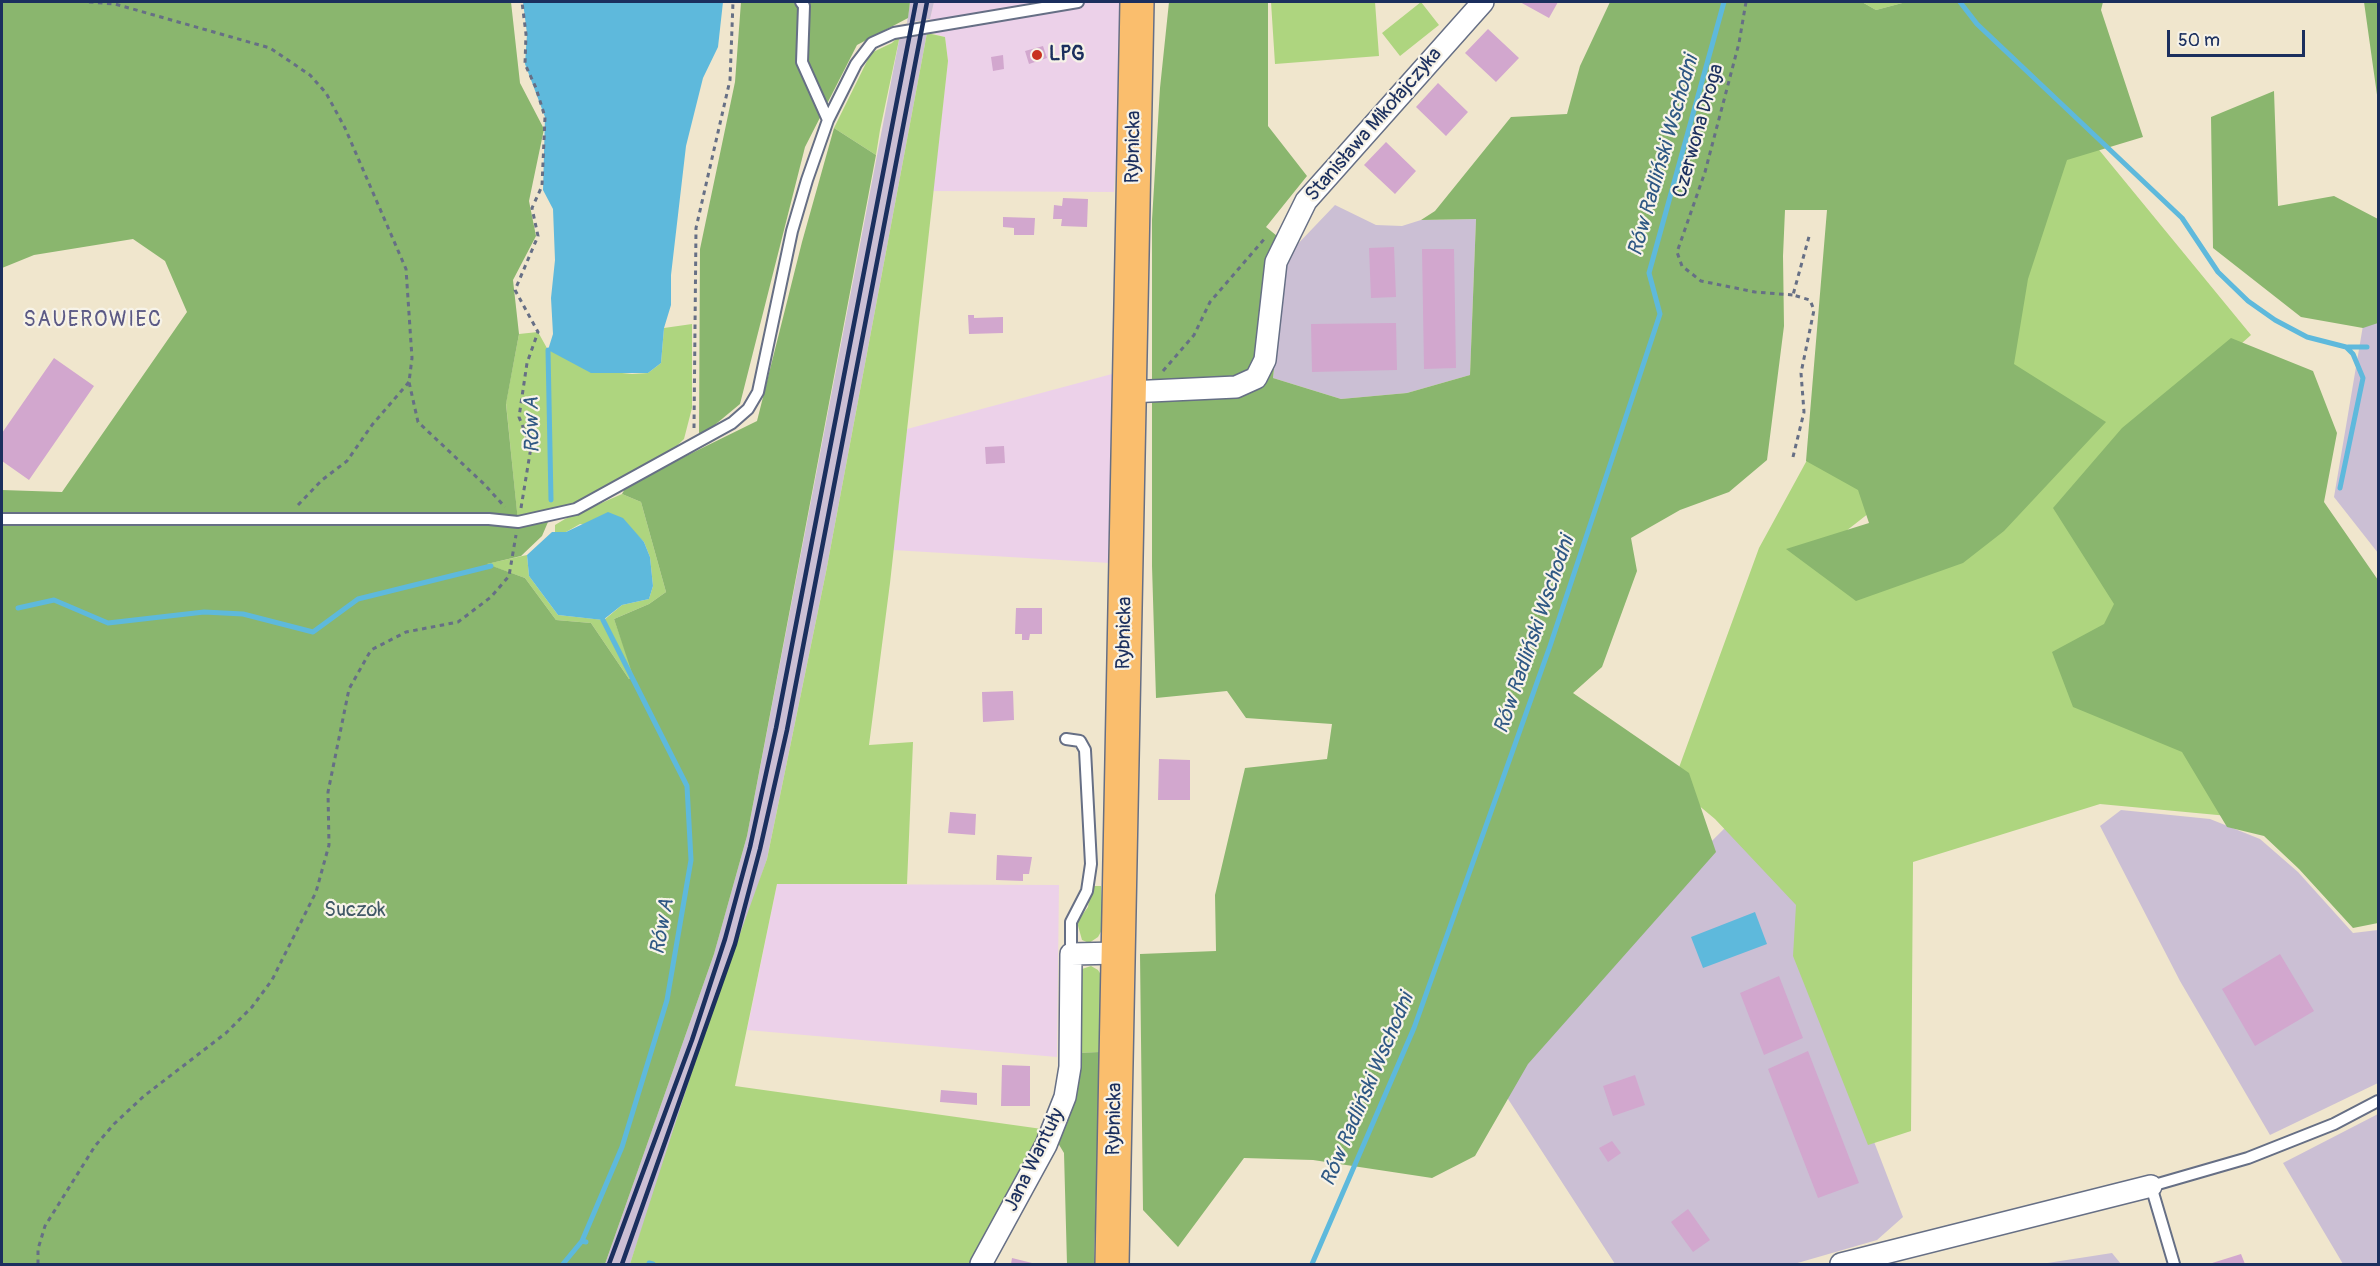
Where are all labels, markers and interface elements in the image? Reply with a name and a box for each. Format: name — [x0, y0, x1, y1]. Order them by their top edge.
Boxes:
scale bar — [2170, 18, 2308, 56]
text: 50 m — [2178, 29, 2220, 52]
place label: LPG — [1049, 43, 1085, 67]
street label: Stanisława Mikołajczyka — [1301, 43, 1447, 207]
marker: LPG — [1030, 48, 1044, 62]
water label: Rów Radliński Wschodni — [1623, 53, 1705, 259]
street label: Czerwona Droga — [1668, 61, 1730, 201]
street label: Rybnicka — [1121, 110, 1147, 184]
district label: SAUEROWIEC — [24, 308, 162, 334]
water label: Rów A — [520, 397, 546, 453]
water label: Rów Radliński Wschodni — [1489, 533, 1581, 737]
street label: Rybnicka — [1112, 596, 1138, 670]
water label: Rów A — [646, 897, 680, 957]
park label: Suczok — [324, 899, 386, 923]
water label: Rów Radliński Wschodni — [1316, 990, 1420, 1190]
street label: Rybnicka — [1102, 1082, 1128, 1156]
street label: Jana Wantuły — [1000, 1105, 1070, 1215]

